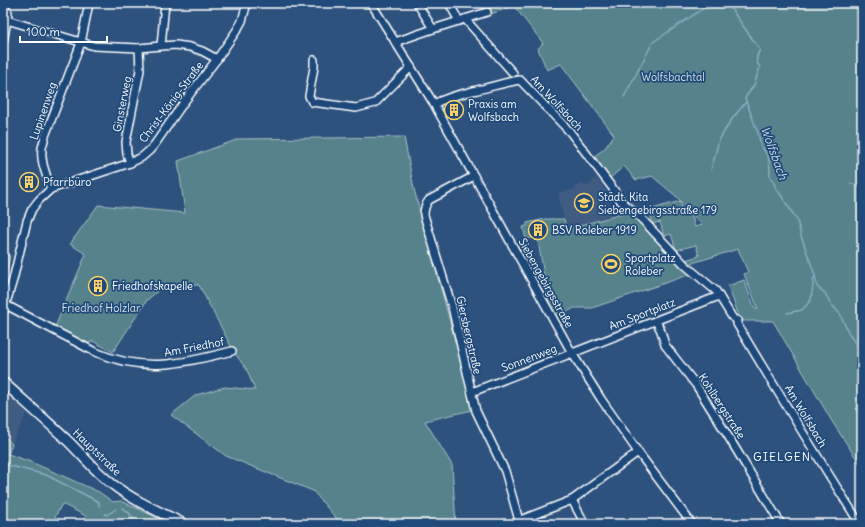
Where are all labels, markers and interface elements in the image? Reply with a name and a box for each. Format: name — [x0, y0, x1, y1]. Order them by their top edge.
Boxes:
scale bar — [20, 18, 107, 44]
text: 100 m — [26, 24, 60, 39]
street label: Christ-König-Straße — [136, 59, 206, 145]
park label: Wolfsbachtal — [641, 70, 705, 84]
street label: Am Wolfsbach — [528, 72, 586, 134]
street label: Ginsterweg — [110, 75, 134, 133]
street label: Lupinenweg — [27, 80, 59, 142]
place label: Praxis am Wolfsbach — [468, 97, 519, 124]
building icon: Praxis am Wolfsbach — [443, 99, 465, 121]
water label: Wolfsbach — [758, 124, 791, 183]
building icon: Pfarrbüro — [18, 171, 40, 193]
place label: Pfarrbüro — [43, 175, 91, 189]
place label: Städt. Kita Siebengebirgsstraße 179 — [598, 190, 717, 217]
school or university icon: Städt. Kita Siebengebirgsstraße 179 — [573, 192, 595, 214]
building icon: BSV Roleber 1919 — [527, 219, 549, 241]
place label: BSV Roleber 1919 — [552, 223, 637, 237]
street label: Siebengebirgsstraße — [516, 236, 576, 330]
place label: Sportplatz Roleber — [625, 251, 676, 278]
sports icon: Sportplatz Roleber — [600, 253, 622, 275]
building icon: Friedhofskapelle — [87, 275, 109, 297]
place label: Friedhofskapelle — [112, 279, 193, 293]
street label: Giersbergstraße — [453, 295, 485, 375]
street label: Am Sportplatz — [607, 295, 677, 333]
park label: Friedhof Holzlar — [62, 301, 141, 315]
street label: Am Friedhof — [163, 334, 225, 360]
street label: Sonnenweg — [499, 341, 559, 375]
street label: Kohlbergstraße — [696, 371, 748, 442]
street label: Am Wolfsbach — [782, 382, 830, 450]
street label: Hauptstraße — [70, 426, 124, 479]
district label: GIELGEN — [753, 449, 811, 464]

